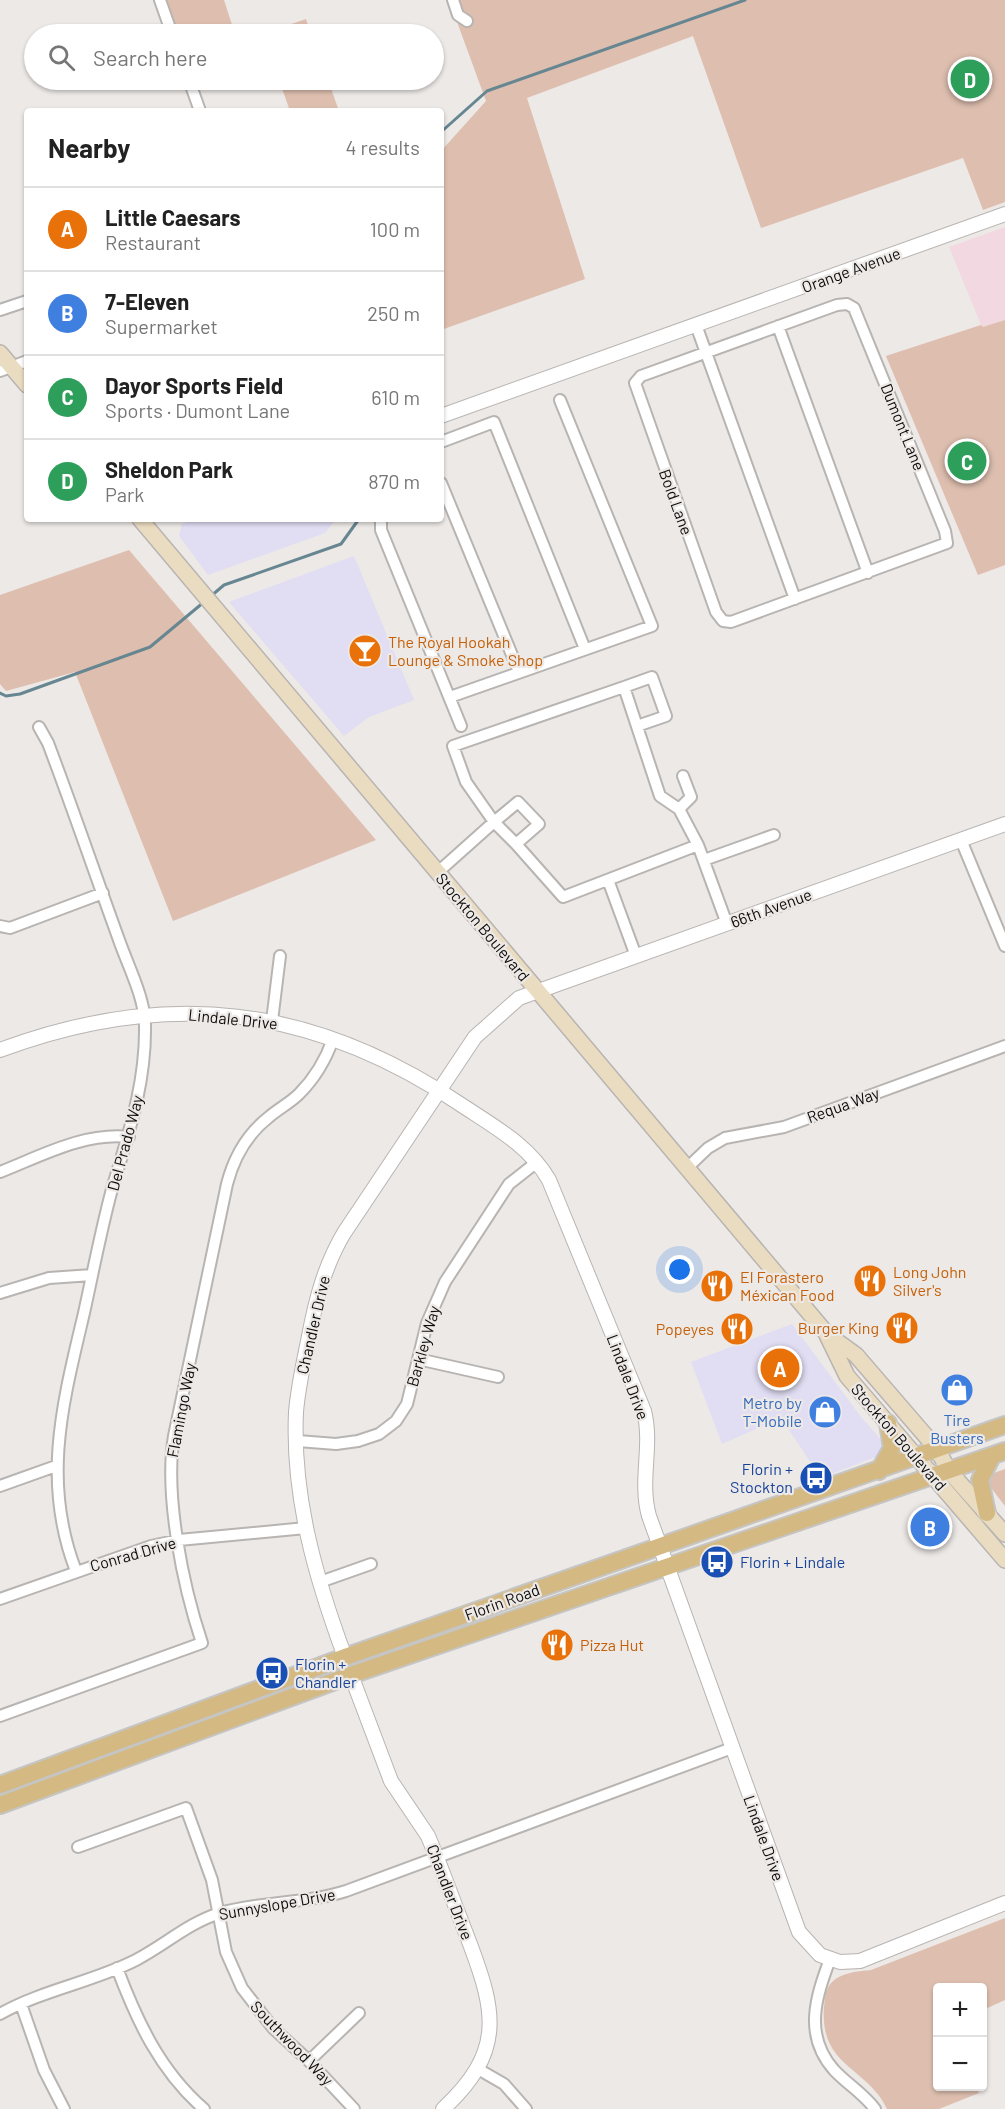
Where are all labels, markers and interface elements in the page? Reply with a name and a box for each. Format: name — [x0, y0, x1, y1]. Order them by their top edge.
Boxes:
search box — [24, 24, 444, 90]
icon: search — [45, 41, 78, 74]
text: Search here — [93, 44, 207, 70]
pin: D — [950, 56, 990, 101]
text: Nearby — [48, 132, 130, 163]
text: 4 results — [345, 135, 420, 159]
text: Little Caesars — [105, 204, 240, 230]
text: A — [61, 217, 74, 241]
text: 100 m — [370, 217, 420, 241]
text: Restaurant — [105, 230, 201, 254]
street label: Orange Avenue — [799, 243, 903, 296]
text: 7-Eleven — [105, 288, 189, 314]
text: B — [61, 301, 74, 325]
text: 250 m — [367, 301, 420, 325]
text: Supermarket — [105, 314, 218, 338]
text: Dayor Sports Field — [105, 372, 283, 398]
street label: Dumont Lane — [877, 381, 930, 473]
text: C — [61, 385, 74, 409]
text: 610 m — [371, 385, 420, 409]
text: Sports · Dumont Lane — [105, 398, 290, 422]
pin: C — [948, 438, 986, 484]
text: Sheldon Park — [105, 456, 233, 482]
street label: Bold Lane — [656, 466, 697, 537]
text: D — [61, 469, 74, 493]
text: 870 m — [368, 469, 420, 493]
text: Park — [105, 482, 144, 506]
place label: The Royal Hookah Lounge & Smoke Shop — [388, 632, 543, 669]
bar icon: The Royal Hookah Lounge & Smoke Shop — [347, 633, 383, 669]
street label: Stockton Boulevard — [433, 869, 534, 985]
street label: 66th Avenue — [728, 884, 814, 931]
street label: Lindale Drive — [187, 1004, 279, 1033]
street label: Requa Way — [804, 1082, 882, 1126]
street label: Del Prado Way — [103, 1092, 147, 1193]
your location — [665, 1255, 694, 1284]
place label: Long John Silver's — [893, 1262, 966, 1299]
restaurant icon: Long John Silver's — [852, 1263, 888, 1299]
place label: El Forastero Méxican Food — [740, 1267, 834, 1304]
restaurant icon: El Forastero Méxican Food — [699, 1268, 735, 1304]
street label: Chandler Drive — [292, 1274, 333, 1376]
street label: Barkley Way — [402, 1303, 443, 1389]
restaurant icon: Burger King — [884, 1310, 920, 1346]
restaurant icon: Popeyes — [719, 1311, 755, 1347]
place label: Burger King — [798, 1318, 879, 1337]
place label: Popeyes — [656, 1319, 714, 1338]
street label: Lindale Drive — [604, 1332, 653, 1422]
pin: A — [760, 1346, 800, 1390]
street label: Flamingo Way — [162, 1360, 199, 1459]
shop icon: Tire Busters — [939, 1372, 975, 1408]
street label: Stockton Boulevard — [848, 1379, 951, 1494]
place label: Metro by T-Mobile — [743, 1393, 803, 1430]
shop icon: Metro by T-Mobile — [807, 1394, 843, 1430]
place label: Tire Busters — [930, 1410, 984, 1447]
place label: Florin + Stockton — [730, 1459, 793, 1496]
bus stop icon: Florin + Stockton — [798, 1460, 834, 1496]
pin: B — [910, 1504, 950, 1550]
street label: Conrad Drive — [88, 1532, 178, 1575]
bus stop icon: Florin + Lindale — [699, 1544, 735, 1580]
place label: Florin + Lindale — [740, 1552, 845, 1571]
street label: Florin Road — [462, 1579, 542, 1624]
restaurant icon: Pizza Hut — [539, 1627, 575, 1663]
place label: Pizza Hut — [580, 1635, 644, 1654]
place label: Florin + Chandler — [295, 1654, 357, 1691]
bus stop icon: Florin + Chandler — [254, 1655, 290, 1691]
street label: Lindale Drive — [740, 1792, 789, 1883]
street label: Chandler Drive — [424, 1841, 477, 1942]
street label: Sunnyslope Drive — [217, 1884, 337, 1923]
map controls — [933, 1983, 987, 2091]
button: + — [933, 1983, 987, 2037]
street label: Southwood Way — [247, 1996, 338, 2089]
button: − — [933, 2037, 987, 2091]

